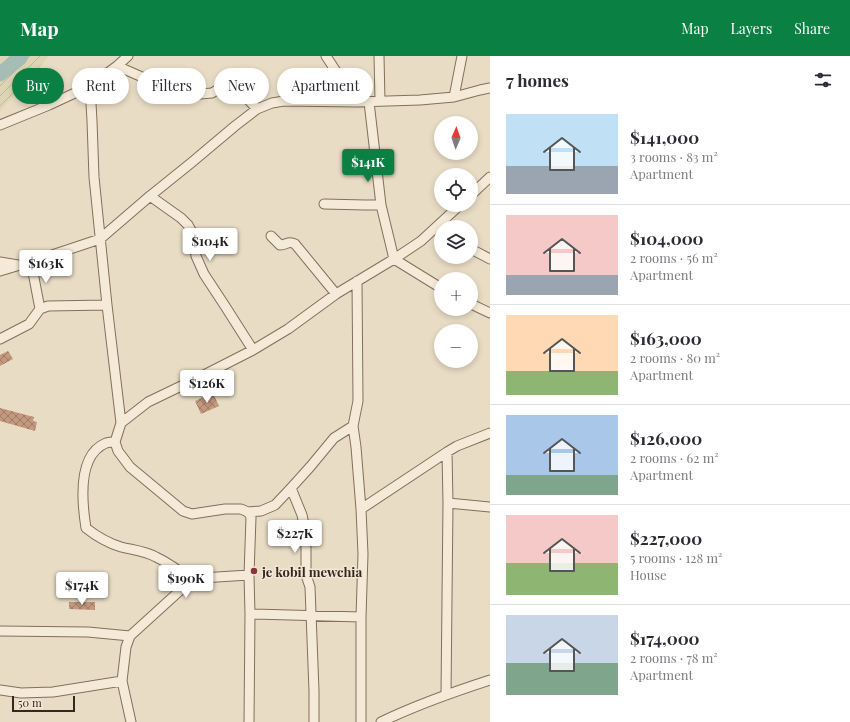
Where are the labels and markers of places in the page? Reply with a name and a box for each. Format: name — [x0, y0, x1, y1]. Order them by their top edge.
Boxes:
pin: $141K — [340, 149, 396, 183]
pin: $104K — [182, 228, 238, 262]
pin: $163K — [18, 250, 74, 284]
pin: $126K — [179, 370, 235, 404]
pin: $227K — [267, 520, 323, 554]
place label: je kobil mewchia — [261, 563, 362, 580]
pin: $190K — [158, 565, 214, 599]
marker: je kobil mewchia — [249, 566, 259, 576]
pin: $174K — [54, 572, 110, 606]

